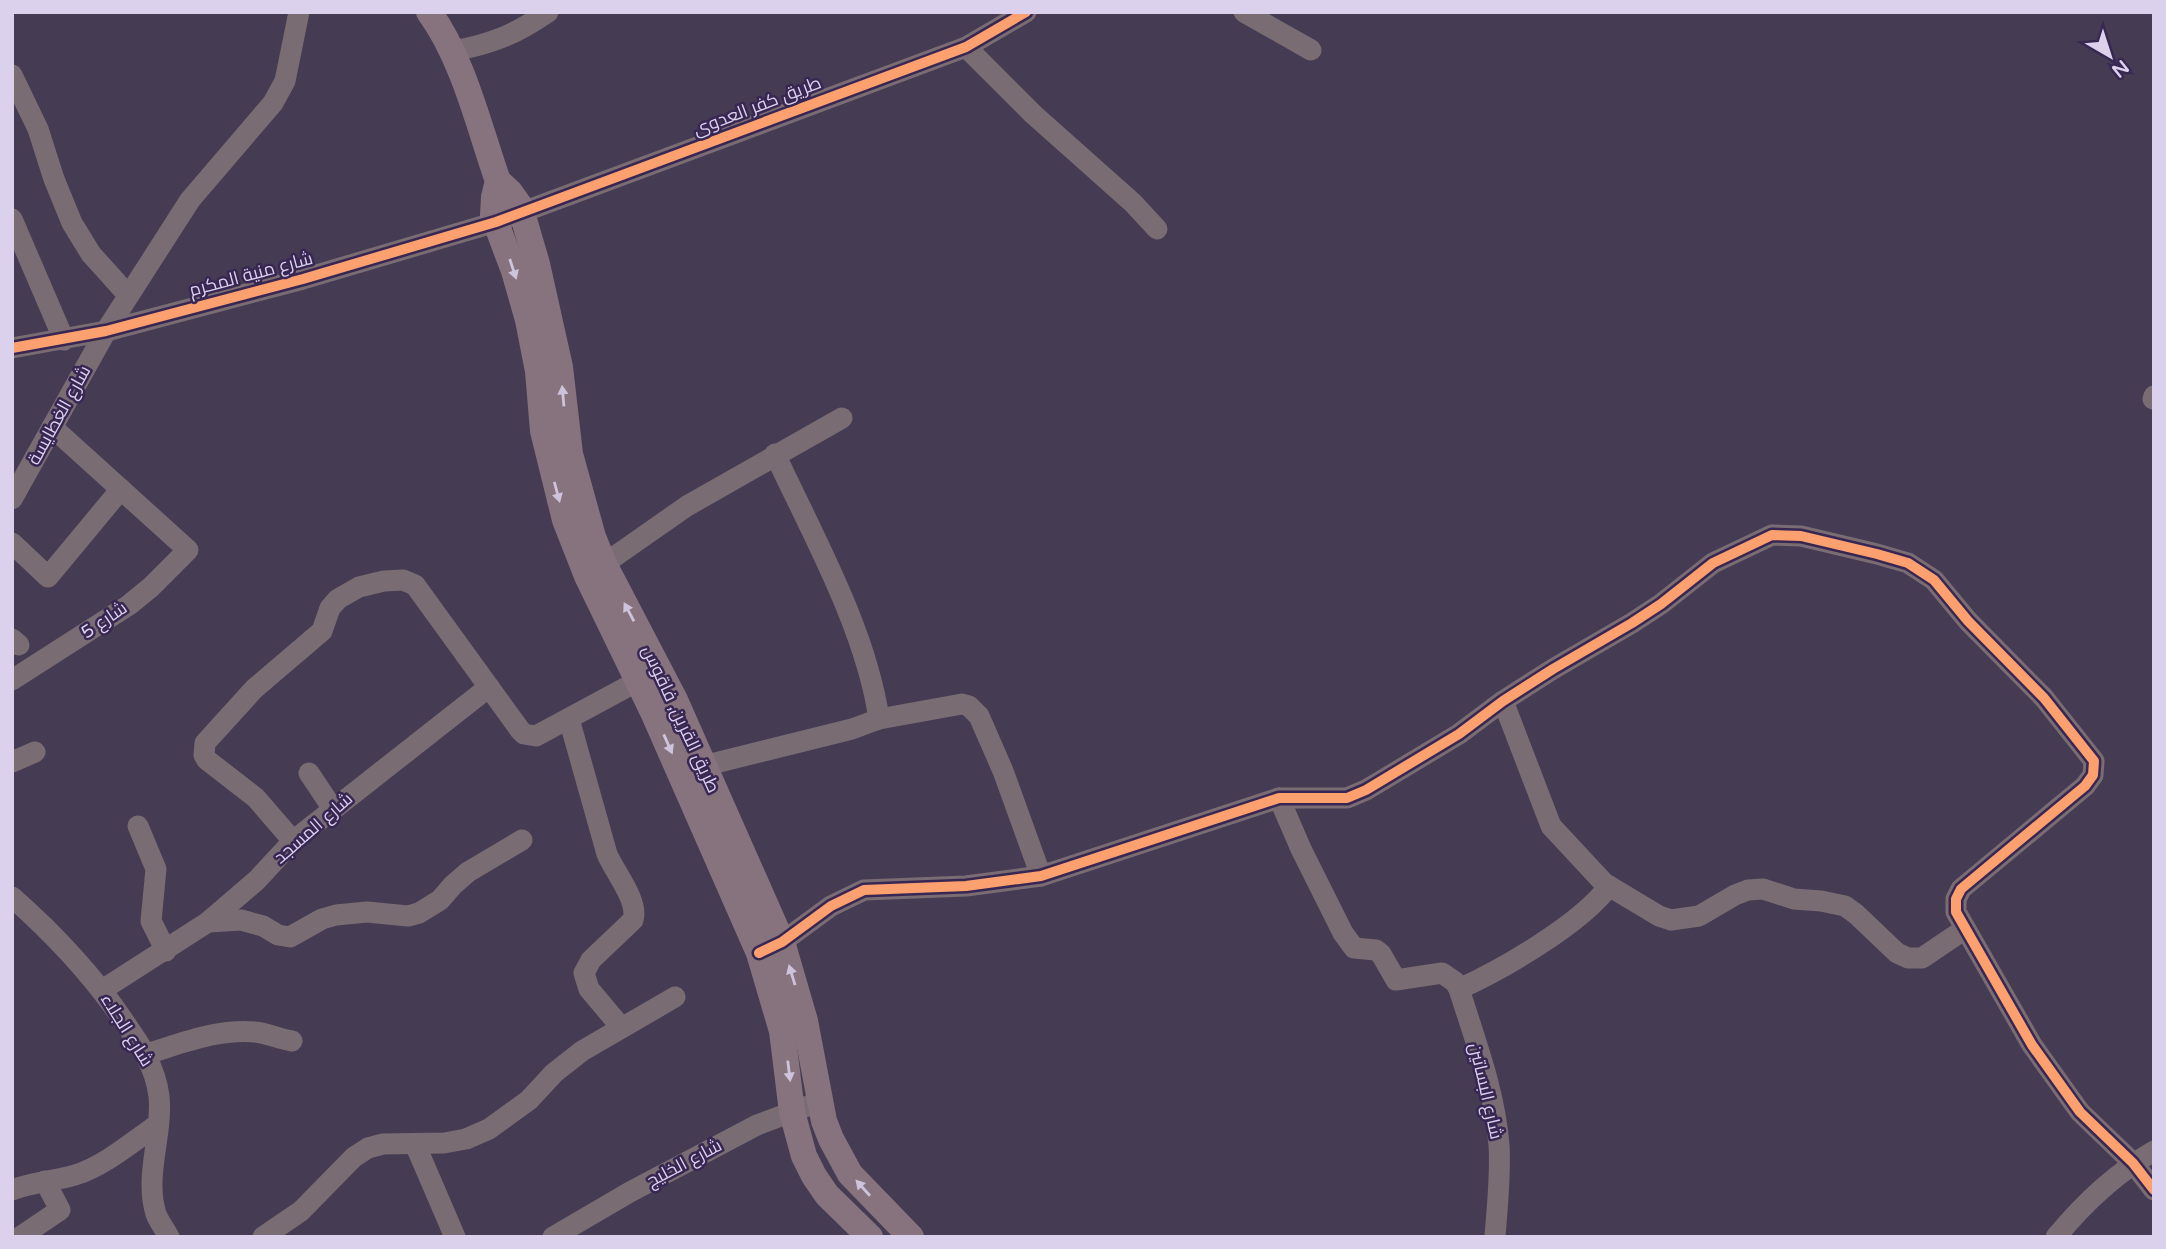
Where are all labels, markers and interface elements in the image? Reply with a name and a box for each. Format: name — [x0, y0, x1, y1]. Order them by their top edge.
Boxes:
north arrow — [2075, 21, 2145, 91]
text: N — [2107, 55, 2133, 82]
street label: طريق كفر العدوى — [690, 71, 825, 141]
street label: شارع منية المكرم — [187, 247, 316, 302]
one-way arrow — [508, 259, 519, 280]
street label: شارع الغطايسة — [23, 361, 96, 469]
one-way arrow — [557, 385, 568, 407]
one-way arrow — [552, 481, 563, 503]
street label: شارع 5 — [77, 597, 132, 644]
one-way arrow — [623, 602, 635, 622]
street label: طريق القرين, فاقوس — [636, 642, 725, 797]
one-way arrow — [663, 734, 674, 755]
street label: شارع المسجد — [269, 788, 358, 869]
one-way arrow — [787, 964, 797, 985]
street label: شارع الجلاء — [95, 989, 158, 1071]
street label: شارع البساتين — [1463, 1041, 1508, 1141]
one-way arrow — [783, 1061, 794, 1083]
street label: شارع الخليج — [642, 1134, 726, 1193]
one-way arrow — [855, 1180, 871, 1197]

